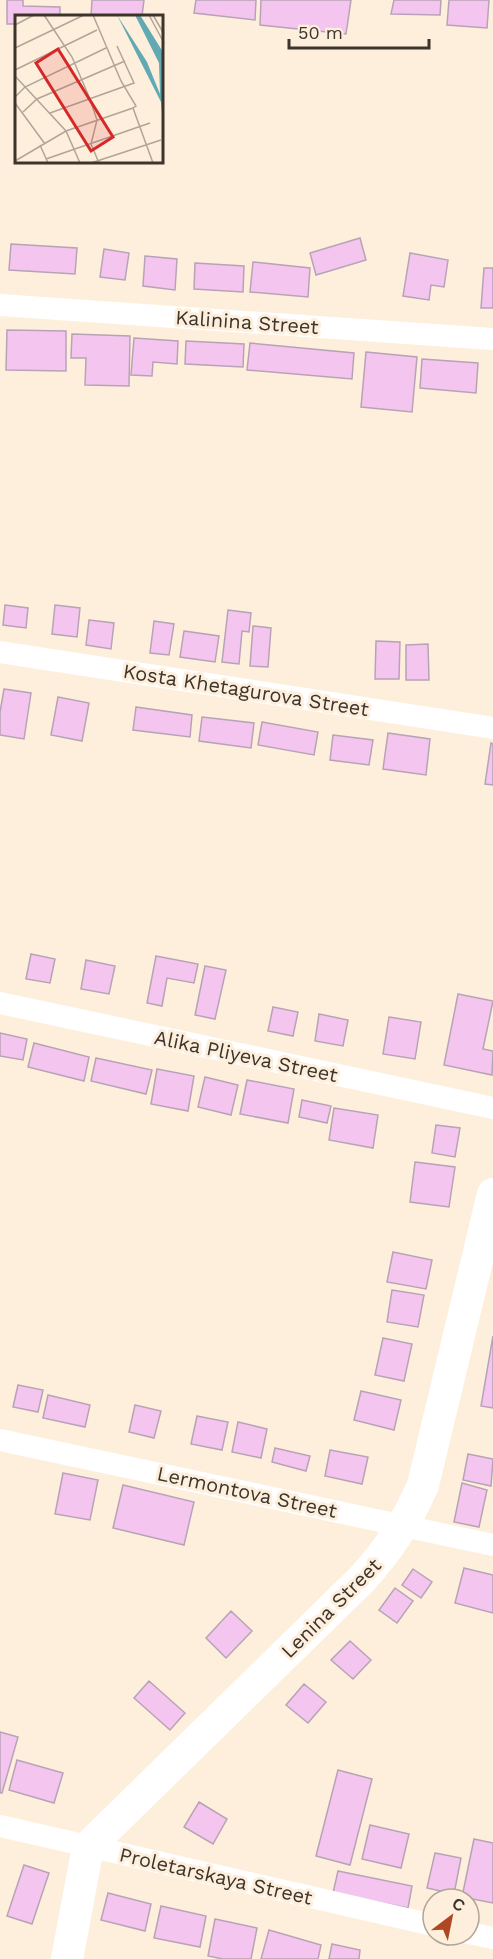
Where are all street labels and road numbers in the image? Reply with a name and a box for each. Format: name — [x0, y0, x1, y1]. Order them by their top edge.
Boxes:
street label: Kalinina Street — [175, 305, 320, 339]
street label: Kosta Khetagurova Street — [122, 659, 371, 721]
street label: Alika Pliyeva Street — [152, 1025, 340, 1087]
street label: Lermontova Street — [155, 1461, 340, 1523]
street label: Lenina Street — [276, 1553, 386, 1663]
street label: Proletarskaya Street — [117, 1842, 315, 1910]

